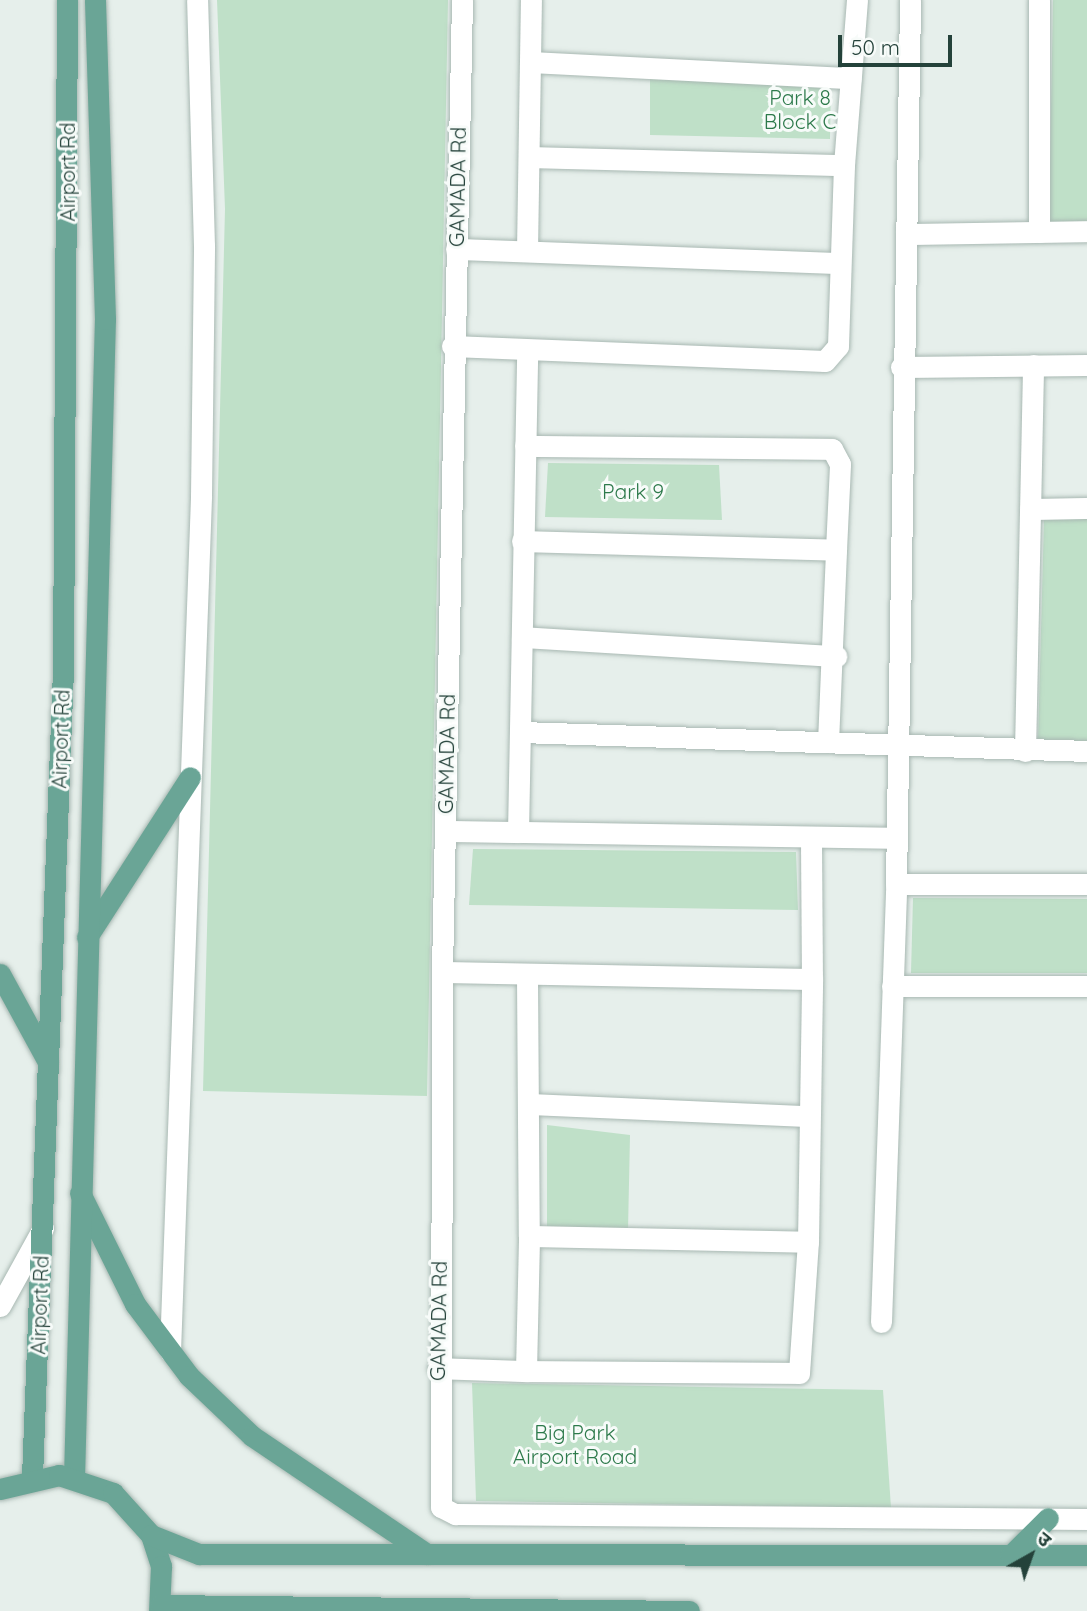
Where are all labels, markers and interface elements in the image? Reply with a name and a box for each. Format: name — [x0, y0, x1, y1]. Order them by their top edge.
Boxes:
scale bar — [842, 21, 956, 65]
text: 50 m — [851, 34, 900, 60]
park label: Park 8 Block C — [764, 84, 836, 134]
street label: Airport Rd — [54, 122, 80, 222]
street label: GAMADA Rd — [443, 127, 471, 247]
park label: Park 9 — [602, 478, 664, 504]
street label: Airport Rd — [46, 689, 74, 789]
street label: GAMADA Rd — [432, 694, 460, 814]
street label: Airport Rd — [25, 1255, 53, 1355]
street label: GAMADA Rd — [424, 1261, 452, 1381]
park label: Big Park Airport Road — [513, 1419, 637, 1469]
north arrow — [996, 1520, 1066, 1590]
text: उ — [1033, 1526, 1056, 1552]

